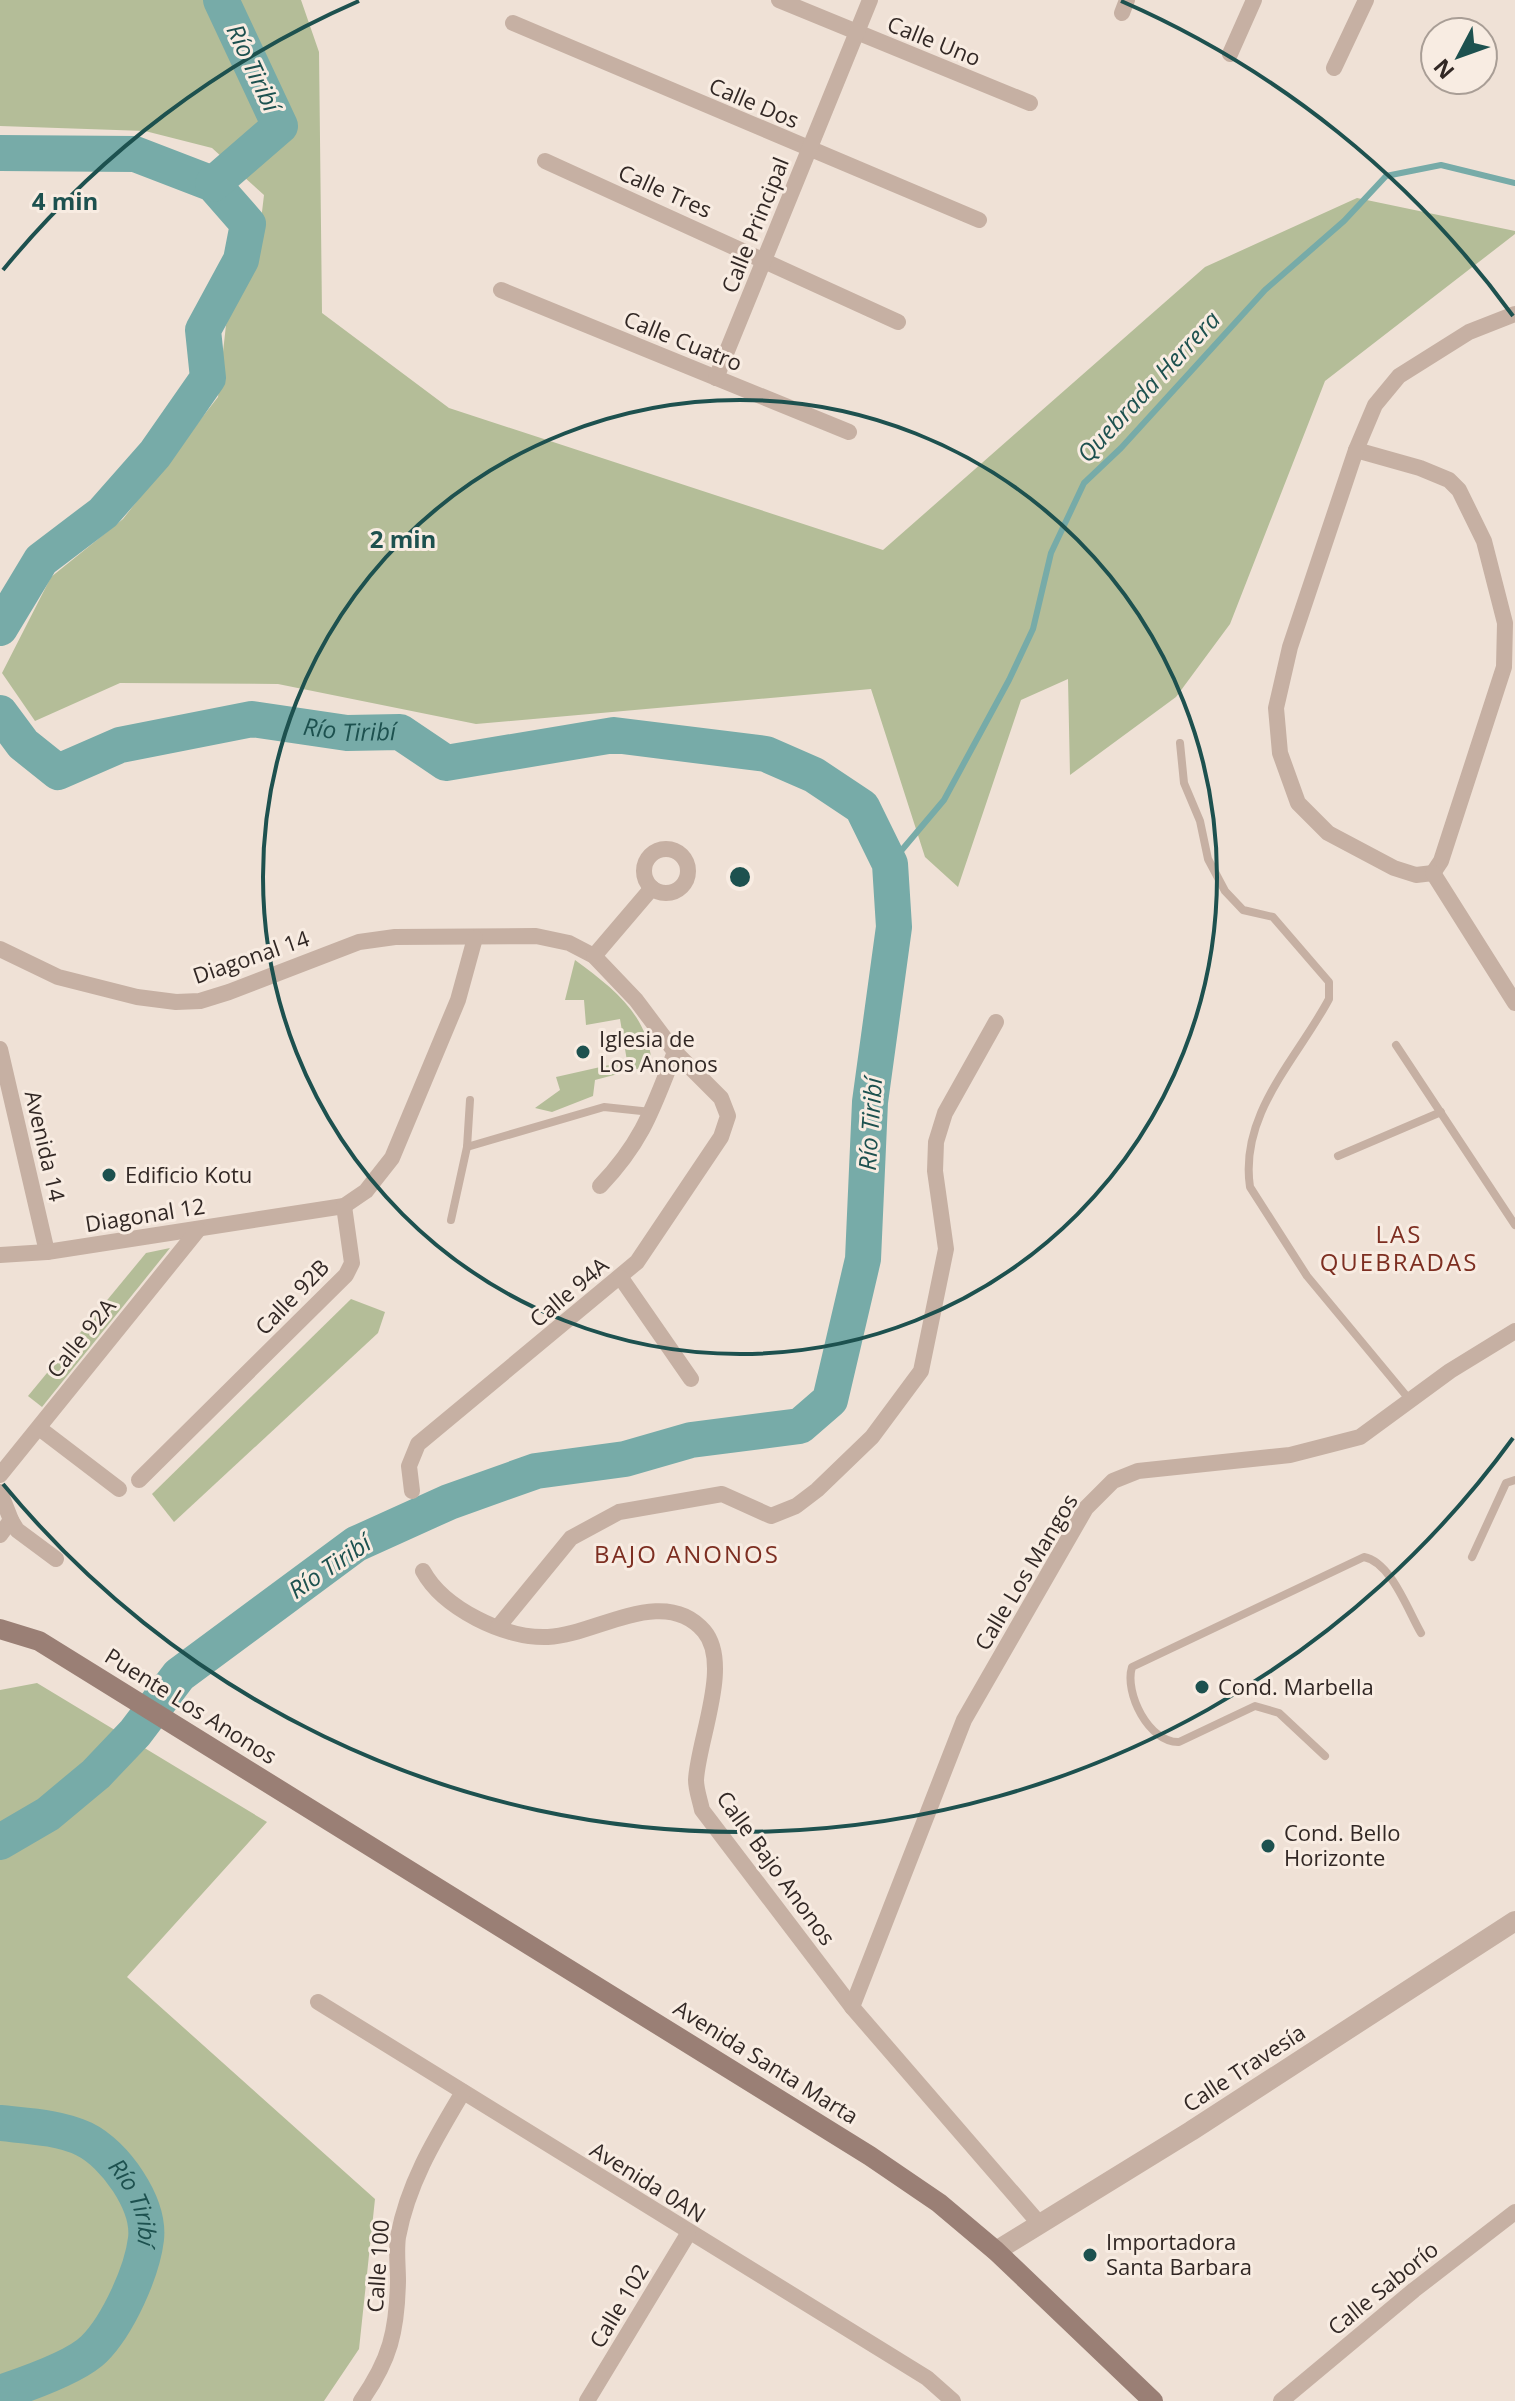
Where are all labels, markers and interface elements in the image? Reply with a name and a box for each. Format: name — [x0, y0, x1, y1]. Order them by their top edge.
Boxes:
street label: Calle Uno — [883, 8, 985, 72]
north arrow — [1419, 16, 1499, 96]
water label: Río Tiribí — [220, 18, 290, 119]
text: N — [1426, 53, 1460, 86]
street label: Calle Dos — [705, 70, 804, 134]
street label: Calle Principal — [713, 152, 795, 297]
street label: Calle Tres — [614, 156, 717, 224]
text: 4 min — [32, 184, 98, 217]
street label: Calle Cuatro — [620, 303, 747, 377]
water label: Quebrada Herrera — [1069, 303, 1227, 469]
text: 2 min — [370, 522, 436, 555]
water label: Río Tiribí — [301, 709, 399, 748]
centre of rings — [726, 863, 754, 891]
street label: Diagonal 14 — [189, 922, 313, 990]
place label: Iglesia de Los Anonos — [599, 1023, 718, 1078]
marker: Iglesia de Los Anonos — [574, 1043, 592, 1061]
water label: Río Tiribí — [850, 1073, 889, 1171]
street label: Avenida 14 — [19, 1087, 73, 1205]
place label: Edificio Kotu — [125, 1159, 252, 1189]
marker: Edificio Kotu — [100, 1166, 118, 1184]
street label: Diagonal 12 — [83, 1190, 207, 1238]
district label: LAS QUEBRADAS — [1320, 1217, 1478, 1278]
street label: Calle 94A — [523, 1249, 614, 1333]
street label: Calle 92B — [248, 1252, 335, 1341]
street label: Calle 92A — [39, 1291, 122, 1383]
street label: Calle Los Mangos — [967, 1488, 1084, 1655]
water label: Río Tiribí — [281, 1524, 379, 1605]
district label: BAJO ANONOS — [594, 1537, 780, 1570]
street label: Puente Los Anonos — [100, 1640, 283, 1770]
place label: Cond. Marbella — [1218, 1671, 1374, 1701]
marker: Cond. Marbella — [1193, 1678, 1211, 1696]
street label: Calle Bajo Anonos — [711, 1784, 843, 1951]
place label: Cond. Bello Horizonte — [1284, 1817, 1400, 1872]
marker: Cond. Bello Horizonte — [1259, 1837, 1277, 1855]
street label: Avenida Santa Marta — [669, 1992, 865, 2130]
street label: Calle Travesía — [1176, 2016, 1310, 2118]
street label: Avenida 0AN — [585, 2134, 712, 2229]
water label: Río Tiribí — [102, 2151, 164, 2252]
street label: Calle 100 — [359, 2218, 395, 2313]
place label: Importadora Santa Barbara — [1106, 2226, 1252, 2281]
street label: Calle Saborío — [1321, 2233, 1444, 2341]
marker: Importadora Santa Barbara — [1081, 2246, 1099, 2264]
street label: Calle 102 — [581, 2258, 655, 2353]

